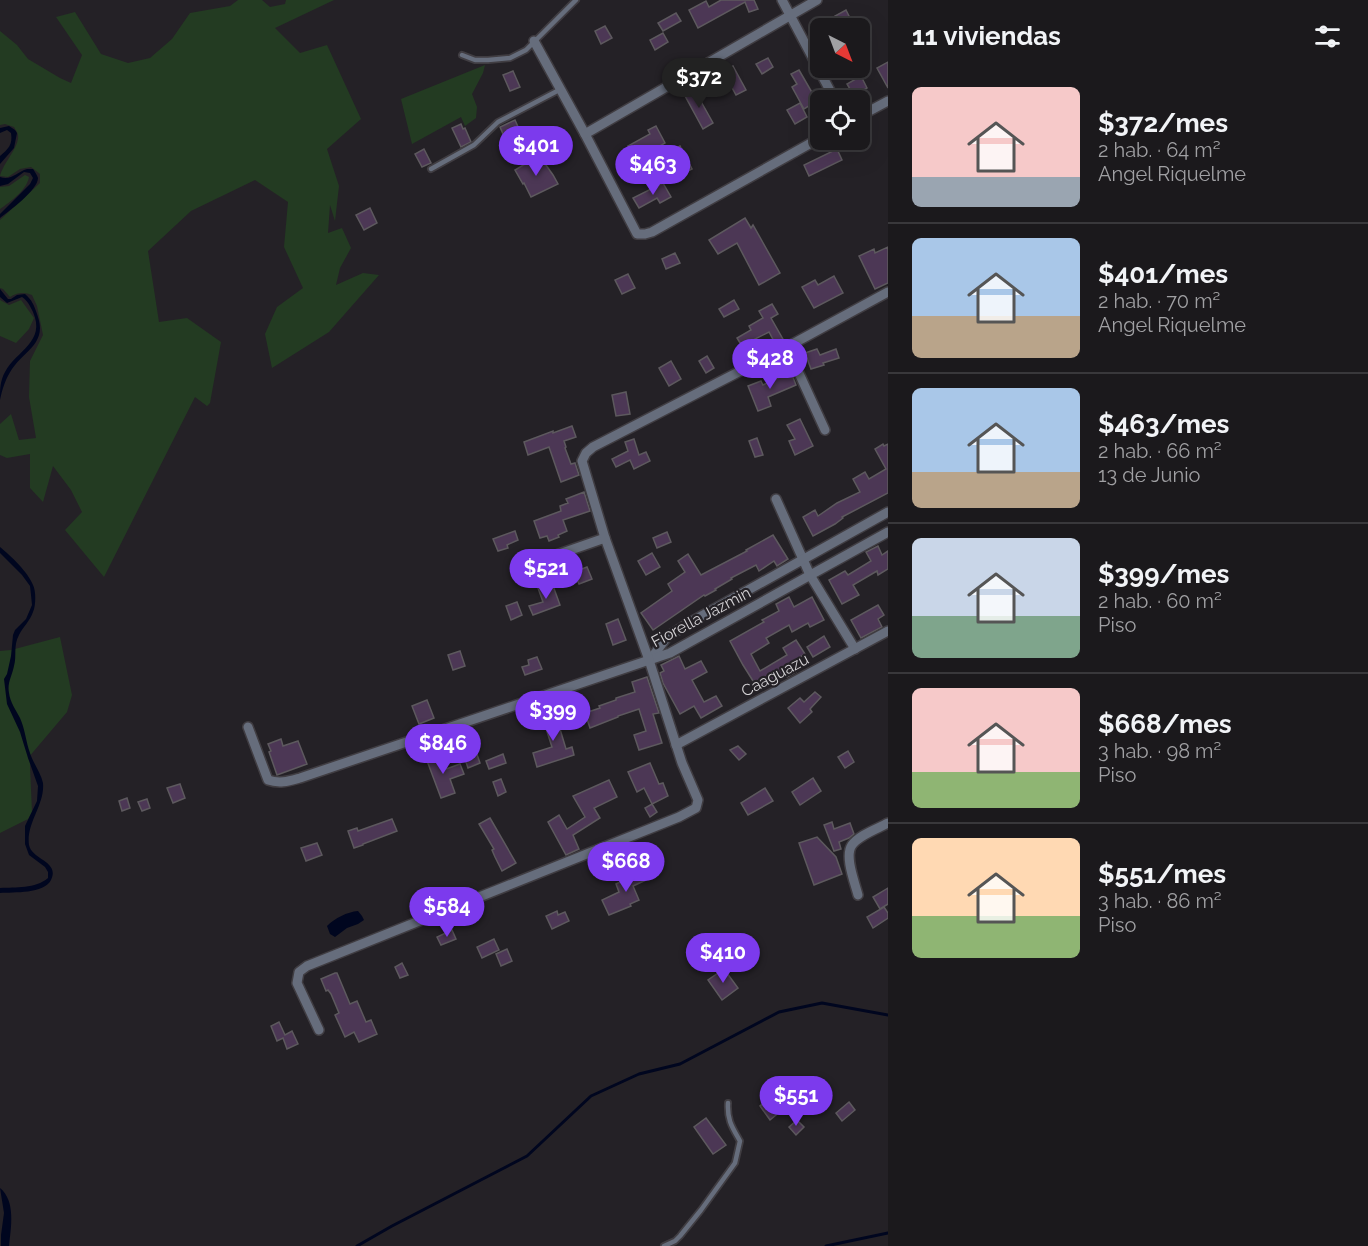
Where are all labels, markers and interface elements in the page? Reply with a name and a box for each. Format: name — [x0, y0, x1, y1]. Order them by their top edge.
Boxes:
north arrow — [810, 18, 870, 78]
map controls — [810, 18, 870, 150]
icon: filters — [1311, 20, 1344, 53]
text: 11 viviendas — [912, 21, 1061, 51]
pin: $372 — [663, 58, 735, 109]
text: $372 — [676, 65, 722, 89]
button: locate — [810, 90, 870, 150]
text: $372/mes — [1098, 108, 1228, 138]
icon: home — [960, 111, 1032, 183]
pin: $401 — [500, 126, 572, 177]
text: $401 — [513, 133, 559, 157]
text: 2 hab. · 64 m² — [1098, 138, 1220, 162]
pin: $463 — [617, 145, 689, 196]
text: $463 — [629, 152, 677, 176]
text: Angel Riquelme — [1098, 162, 1246, 186]
text: $401/mes — [1098, 259, 1228, 289]
icon: home — [960, 262, 1032, 334]
text: 2 hab. · 70 m² — [1098, 289, 1220, 313]
text: Angel Riquelme — [1098, 313, 1246, 337]
pin: $428 — [734, 339, 806, 390]
text: $428 — [746, 346, 794, 370]
text: $463/mes — [1098, 409, 1229, 439]
icon: home — [960, 412, 1032, 484]
text: 2 hab. · 66 m² — [1098, 439, 1222, 463]
text: 13 de Junio — [1098, 463, 1200, 487]
pin: $521 — [510, 549, 582, 600]
text: $521 — [524, 556, 568, 580]
text: $399/mes — [1098, 559, 1229, 589]
icon: home — [960, 562, 1032, 634]
street label: Fiorella Jazmin — [648, 583, 754, 651]
text: 2 hab. · 60 m² — [1098, 589, 1222, 613]
text: Piso — [1098, 613, 1136, 637]
street label: Caaguazu — [738, 649, 812, 701]
pin: $399 — [517, 691, 589, 742]
text: $399 — [529, 698, 577, 722]
text: $668/mes — [1098, 709, 1232, 739]
icon: home — [960, 712, 1032, 784]
pin: $846 — [407, 724, 479, 775]
text: $846 — [419, 731, 467, 755]
text: 3 hab. · 98 m² — [1098, 739, 1221, 763]
text: Piso — [1098, 763, 1136, 787]
pin: $668 — [590, 842, 662, 893]
text: $668 — [601, 849, 651, 873]
text: $551/mes — [1098, 859, 1226, 889]
icon: home — [960, 862, 1032, 934]
pin: $584 — [411, 887, 483, 938]
text: 3 hab. · 86 m² — [1098, 889, 1222, 913]
text: $584 — [423, 894, 471, 918]
text: Piso — [1098, 913, 1136, 937]
pin: $410 — [687, 933, 759, 984]
text: $410 — [700, 940, 746, 964]
pin: $551 — [760, 1076, 832, 1127]
text: $551 — [774, 1083, 818, 1107]

